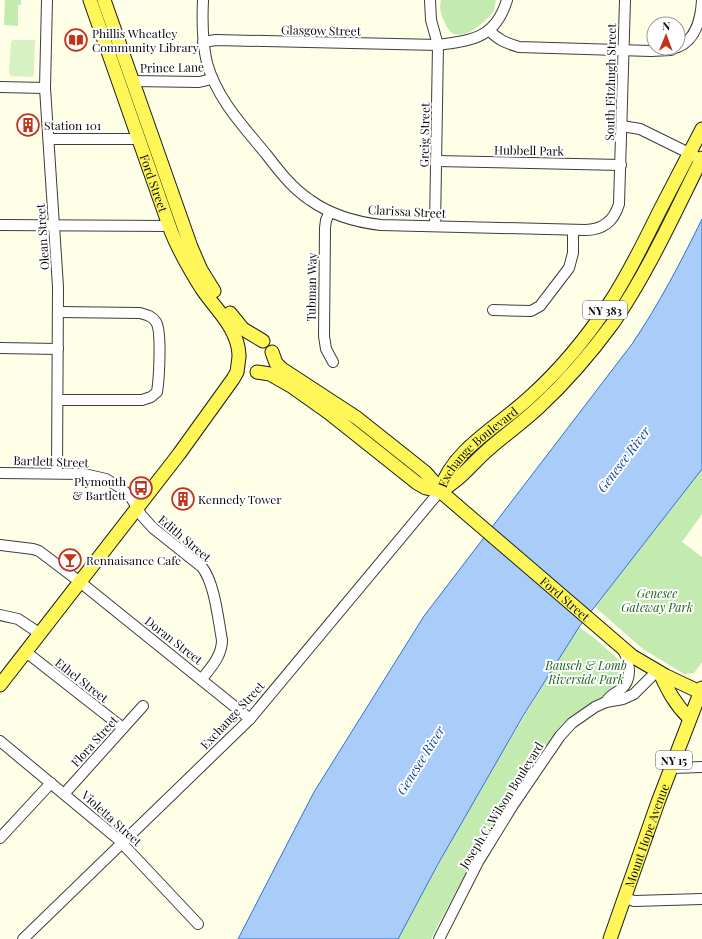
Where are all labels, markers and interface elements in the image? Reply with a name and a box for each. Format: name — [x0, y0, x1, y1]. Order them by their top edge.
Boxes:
north arrow — [646, 16, 686, 56]
text: N — [662, 18, 670, 33]
street label: Glasgow Street — [281, 21, 362, 39]
street label: South Fitzhugh Street — [601, 22, 619, 141]
place label: Phillis Wheatley Community Library — [92, 25, 199, 55]
library icon: Phillis Wheatley Community Library — [63, 27, 89, 53]
street label: Prince Lane — [140, 58, 204, 76]
street label: Greig Street — [415, 102, 433, 167]
building icon: Station 101 — [15, 112, 41, 138]
place label: Station 101 — [44, 117, 102, 133]
street label: Hubbell Park — [494, 141, 565, 159]
street label: Ford Street — [137, 152, 172, 215]
street label: Clarissa Street — [367, 201, 447, 221]
street label: Olean Street — [32, 203, 52, 271]
street label: Tubman Way — [302, 252, 320, 322]
road number: NY 383 — [583, 301, 627, 319]
street label: Exchange Boulevard — [434, 403, 521, 490]
water label: Genesee River — [593, 422, 653, 495]
street label: Bartlett Street — [13, 452, 90, 470]
place label: Plymouth & Bartlett — [73, 473, 127, 503]
bus stop icon: Plymouth & Bartlett — [128, 475, 154, 501]
building icon: Kennedy Tower — [170, 486, 196, 512]
place label: Kennedy Tower — [198, 491, 282, 507]
street label: Edith Street — [155, 511, 215, 565]
bar icon: Rennaisance Cafe — [57, 547, 83, 573]
place label: Rennaisance Cafe — [86, 552, 181, 568]
street label: Ford Street — [537, 573, 594, 625]
park label: Genesee Gateway Park — [621, 585, 693, 615]
street label: Doran Street — [142, 612, 207, 668]
street label: Ethel Street — [52, 654, 112, 706]
park label: Bausch & Lomb Riverside Park — [544, 657, 627, 687]
street label: Exchange Street — [197, 677, 268, 752]
street label: Flora Street — [67, 712, 122, 770]
water label: Genesee River — [392, 722, 448, 798]
street label: Joseph C. Wilson Boulevard — [455, 739, 547, 872]
road number: NY 15 — [656, 751, 692, 769]
street label: Mount Hope Avenue — [621, 781, 672, 889]
street label: Violetta Street — [78, 786, 146, 850]

